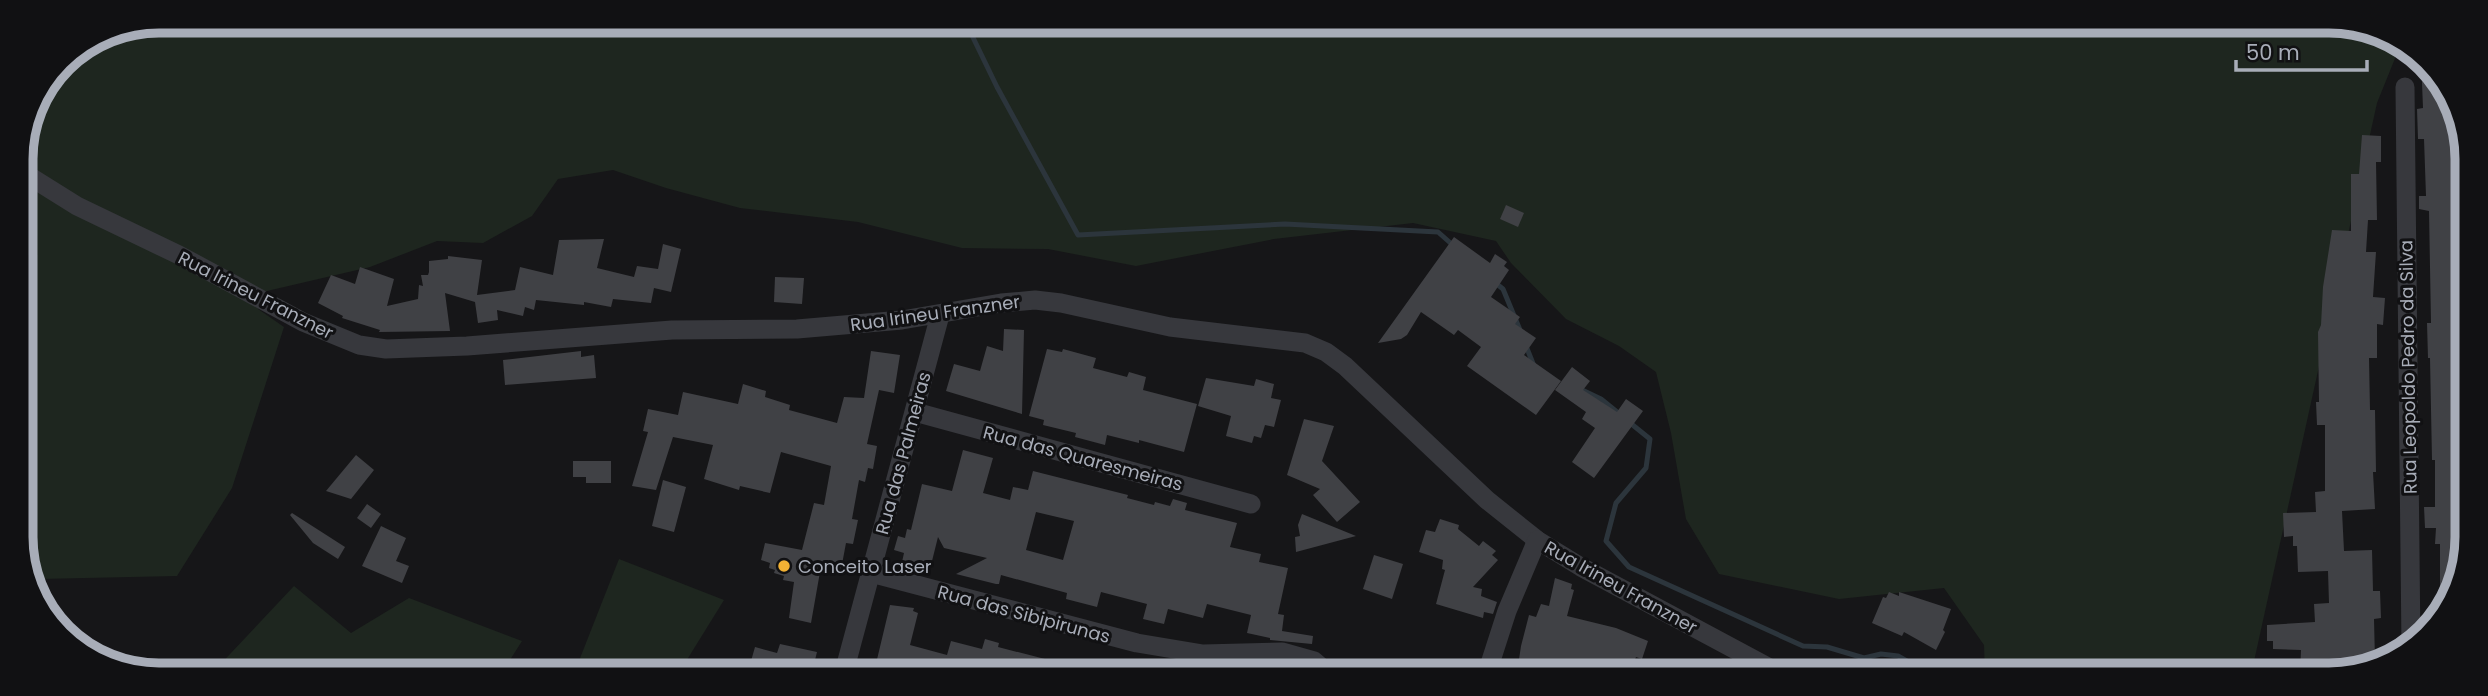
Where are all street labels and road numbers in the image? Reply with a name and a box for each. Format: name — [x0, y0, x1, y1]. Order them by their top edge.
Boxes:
street label: Rua Leopoldo Pedro da Silva — [2393, 240, 2423, 494]
street label: Rua Irineu Franzner — [174, 245, 338, 345]
street label: Rua Irineu Franzner — [849, 289, 1022, 337]
street label: Rua das Palmeiras — [869, 369, 937, 537]
street label: Rua das Quaresmeiras — [981, 419, 1185, 497]
street label: Rua Irineu Franzner — [1540, 535, 1702, 640]
street label: Rua das Sibipirunas — [935, 579, 1113, 649]

